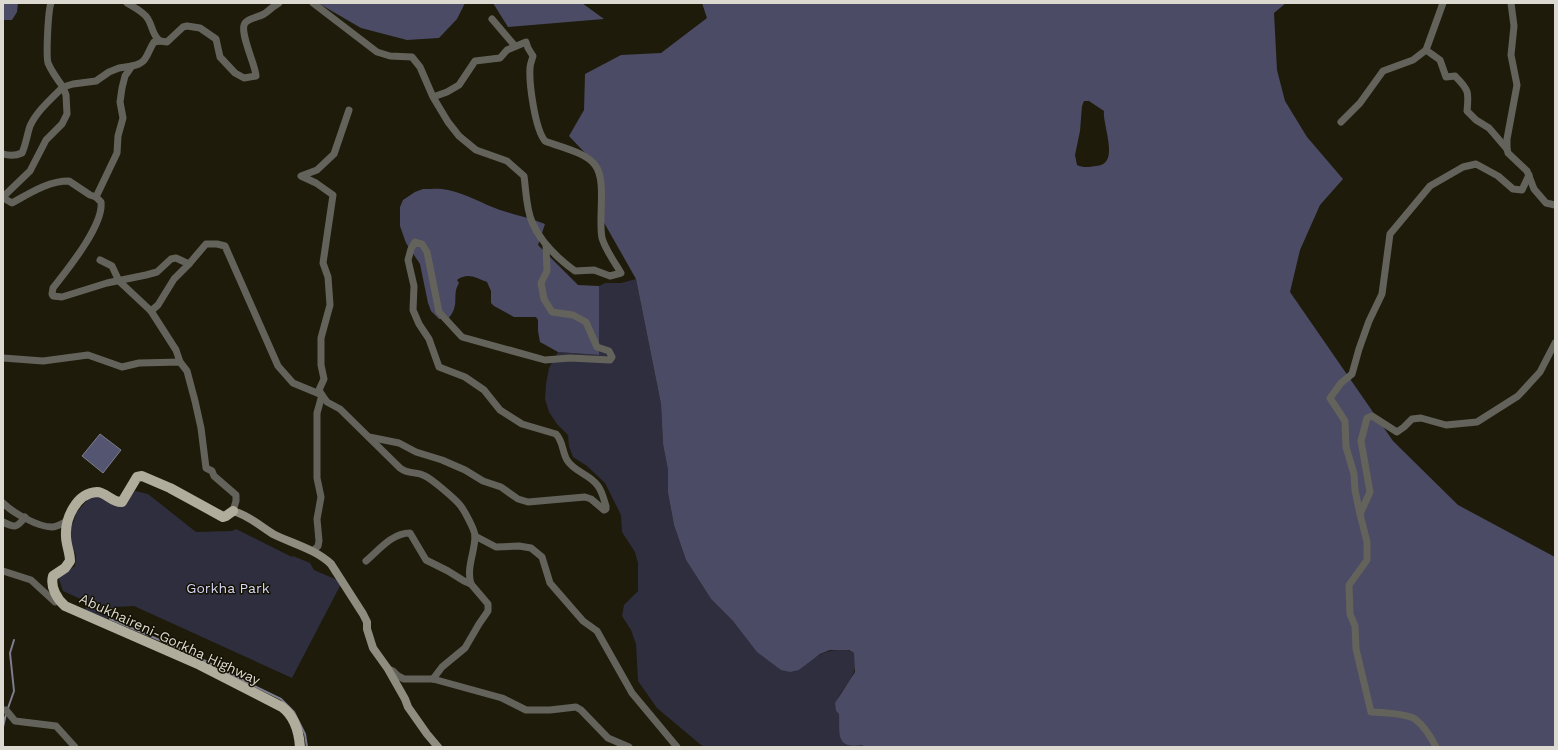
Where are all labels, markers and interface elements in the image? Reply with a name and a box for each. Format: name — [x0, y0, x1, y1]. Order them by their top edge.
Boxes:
park label: Gorkha Park — [186, 580, 270, 596]
street label: Abukhaireni-Gorkha Highway — [77, 590, 264, 688]

